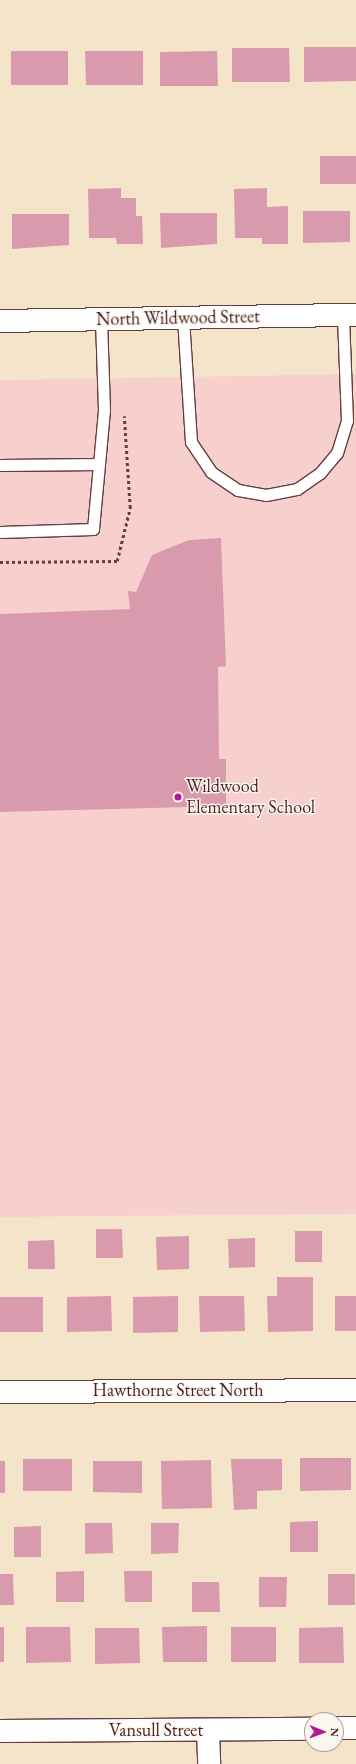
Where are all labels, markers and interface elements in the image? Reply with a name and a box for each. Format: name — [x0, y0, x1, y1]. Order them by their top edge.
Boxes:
street label: North Wildwood Street — [96, 306, 260, 330]
place label: Wildwood Elementary School — [186, 776, 315, 818]
marker: Wildwood Elementary School — [173, 792, 183, 802]
street label: Hawthorne Street North — [93, 1379, 263, 1401]
north arrow — [304, 1712, 344, 1752]
street label: Vansull Street — [109, 1719, 203, 1741]
text: N — [328, 1728, 342, 1737]

